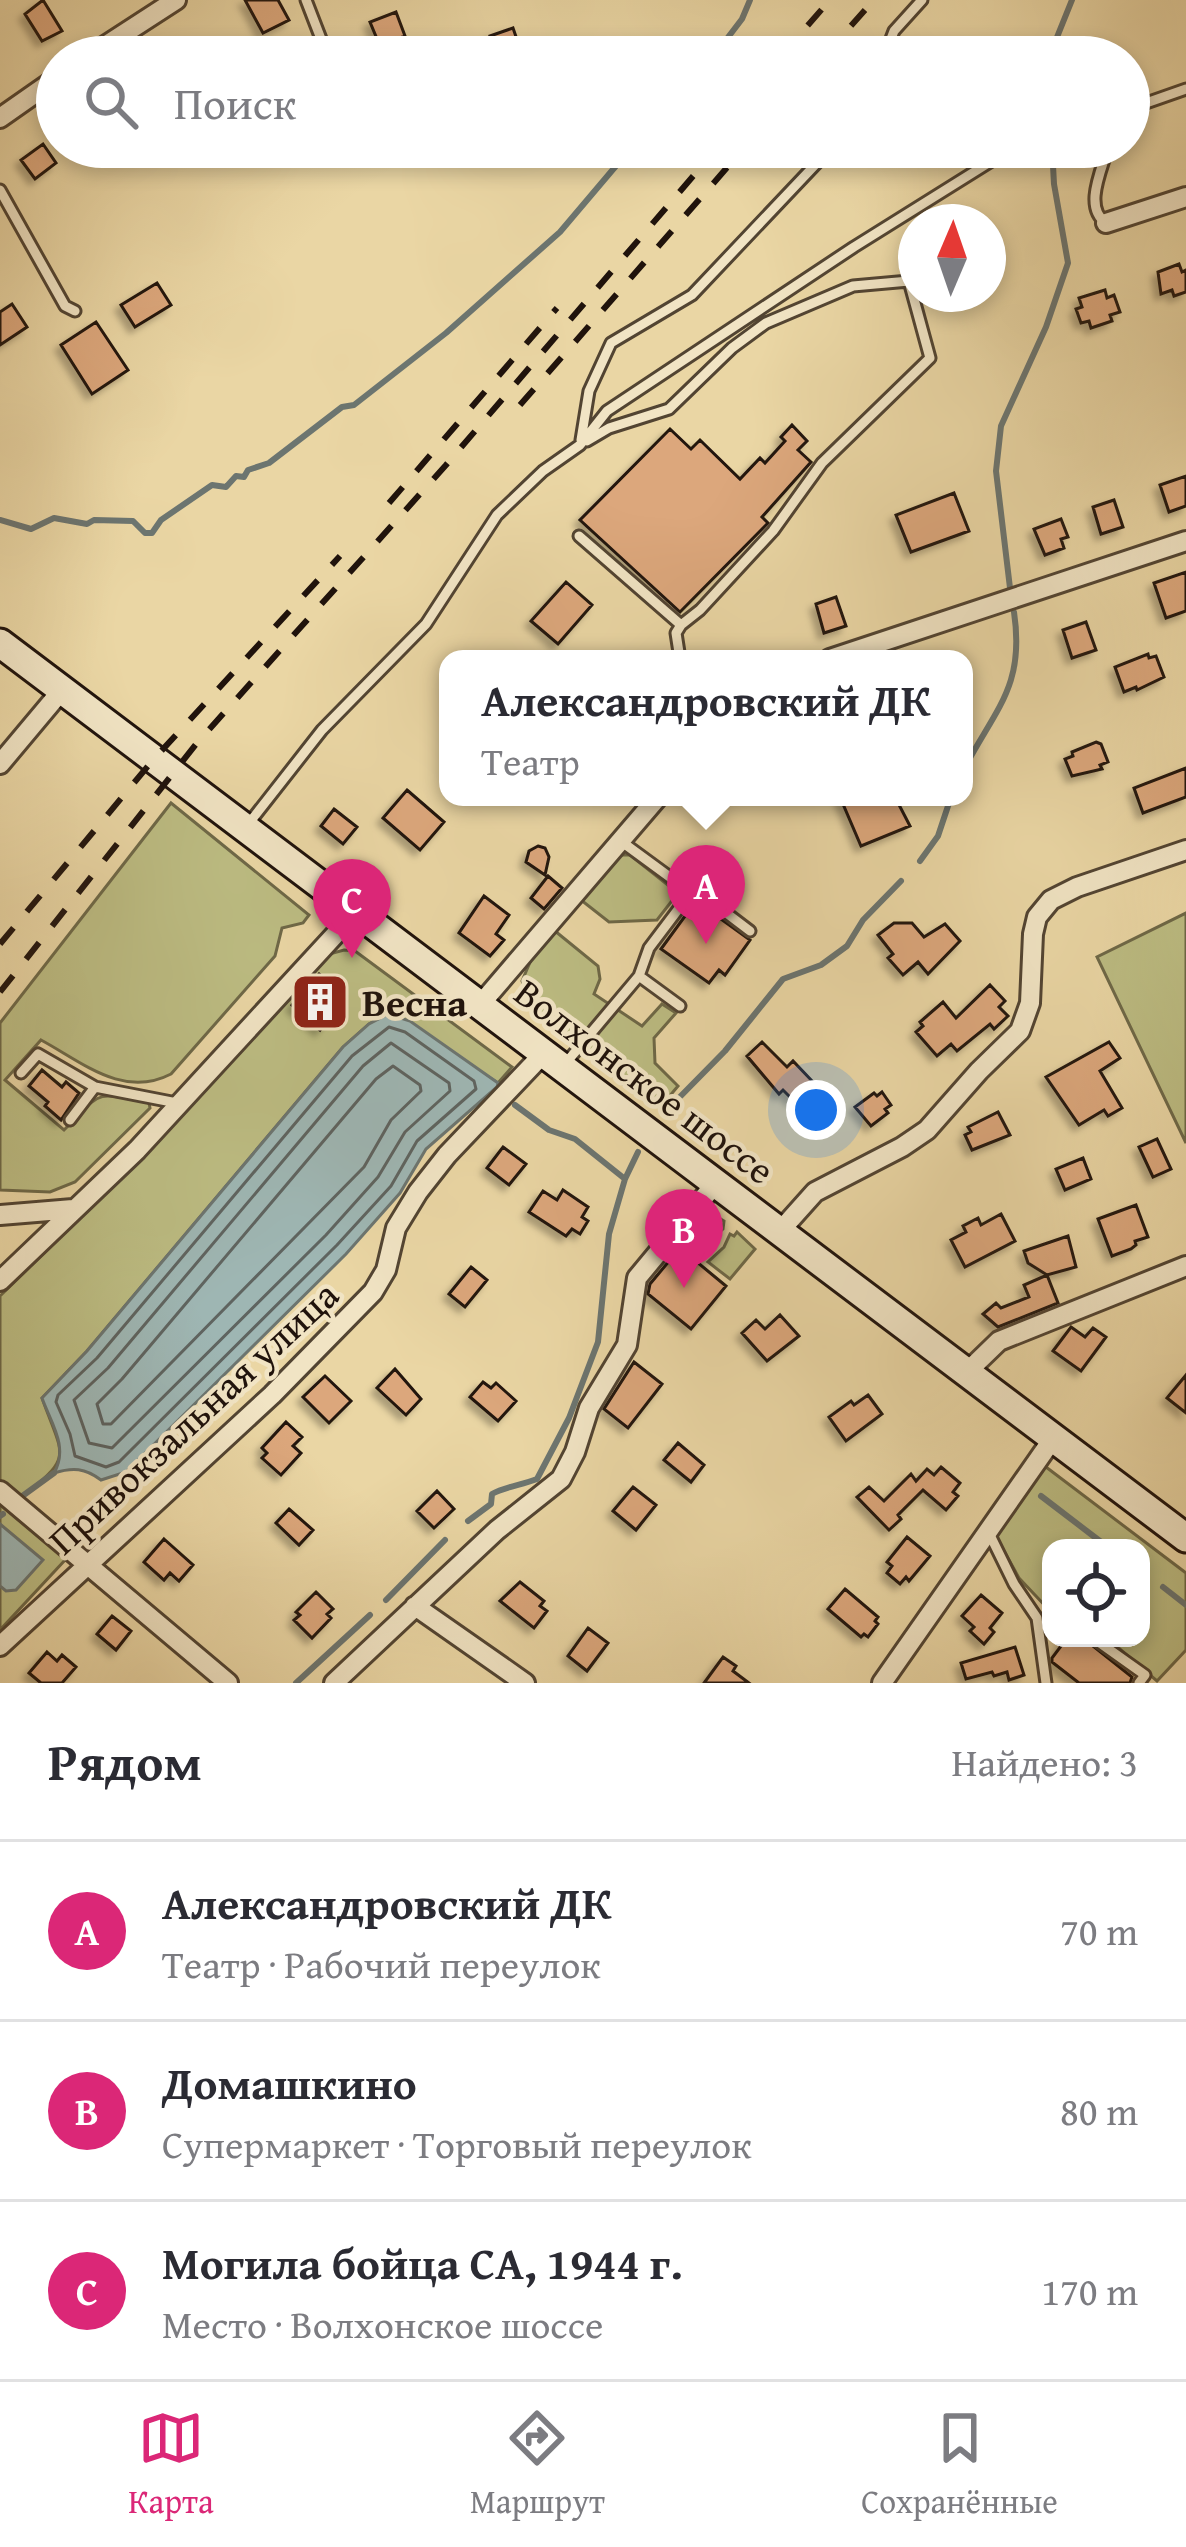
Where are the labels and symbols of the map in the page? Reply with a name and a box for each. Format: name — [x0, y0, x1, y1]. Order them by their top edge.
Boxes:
north arrow — [898, 204, 1006, 312]
pin: A — [667, 845, 745, 944]
pin: C — [313, 859, 391, 958]
street label: Волхонское шоссе — [503, 964, 787, 1197]
building icon: Весна — [289, 971, 351, 1033]
place label: Весна — [362, 973, 467, 1030]
your location — [786, 1080, 846, 1140]
pin: B — [645, 1189, 723, 1288]
street label: Привокзальная улица — [35, 1266, 351, 1567]

